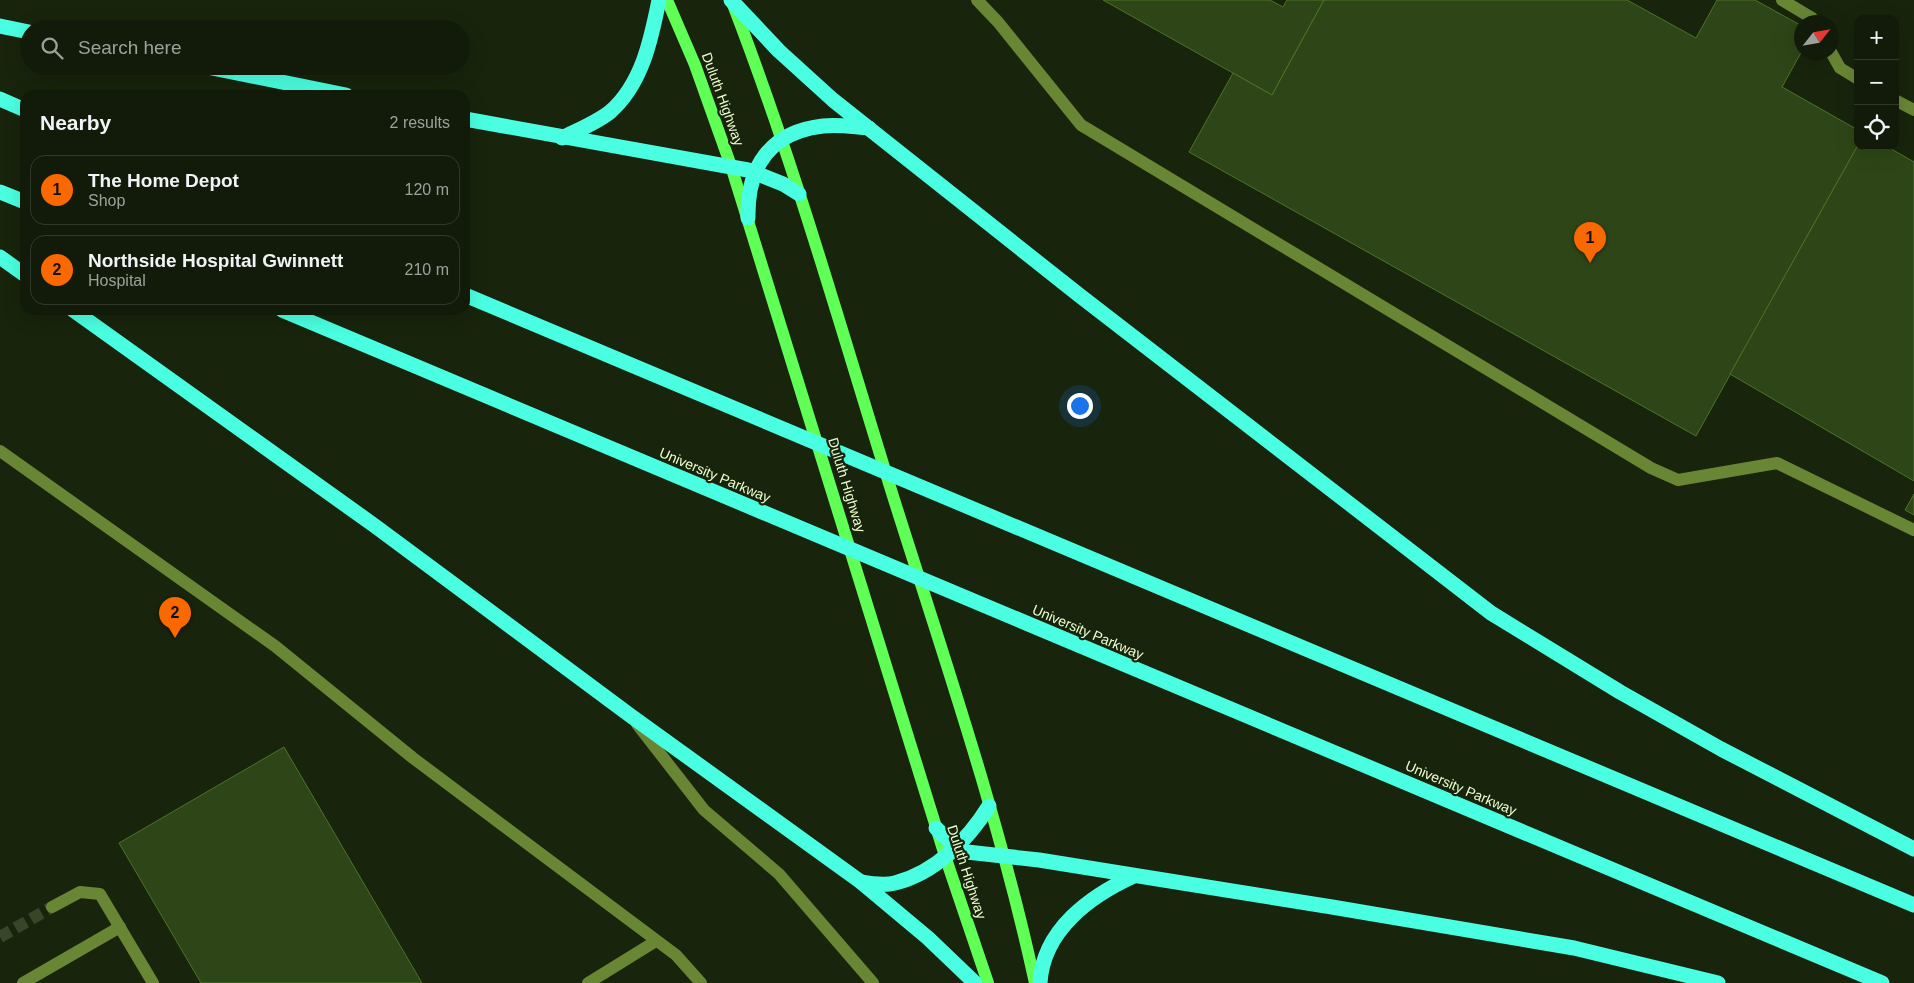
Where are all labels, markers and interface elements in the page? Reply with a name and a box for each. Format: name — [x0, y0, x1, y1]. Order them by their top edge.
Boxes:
north arrow — [1794, 15, 1839, 60]
map controls — [1854, 15, 1899, 150]
button: + — [1854, 15, 1899, 60]
search box — [20, 20, 470, 75]
icon: search — [38, 34, 66, 62]
text: Search here — [78, 37, 182, 58]
street label: Duluth Highway — [699, 50, 747, 148]
button: − — [1854, 60, 1899, 105]
button: locate — [1854, 105, 1899, 150]
text: Nearby — [40, 111, 111, 134]
text: 2 results — [390, 114, 450, 131]
text: The Home Depot — [88, 170, 239, 191]
text: 1 — [53, 181, 61, 198]
text: 120 m — [405, 181, 449, 198]
text: Shop — [88, 192, 125, 209]
pin: 1 — [1574, 222, 1606, 263]
text: Northside Hospital Gwinnett — [88, 250, 343, 271]
text: 2 — [53, 261, 61, 278]
text: 210 m — [405, 261, 449, 278]
text: Hospital — [88, 272, 146, 289]
your location — [1067, 393, 1093, 419]
street label: Duluth Highway — [825, 436, 869, 534]
street label: University Parkway — [657, 444, 773, 506]
pin: 2 — [159, 597, 191, 638]
street label: University Parkway — [1030, 601, 1146, 663]
street label: University Parkway — [1403, 757, 1519, 819]
street label: Duluth Highway — [944, 823, 990, 921]

